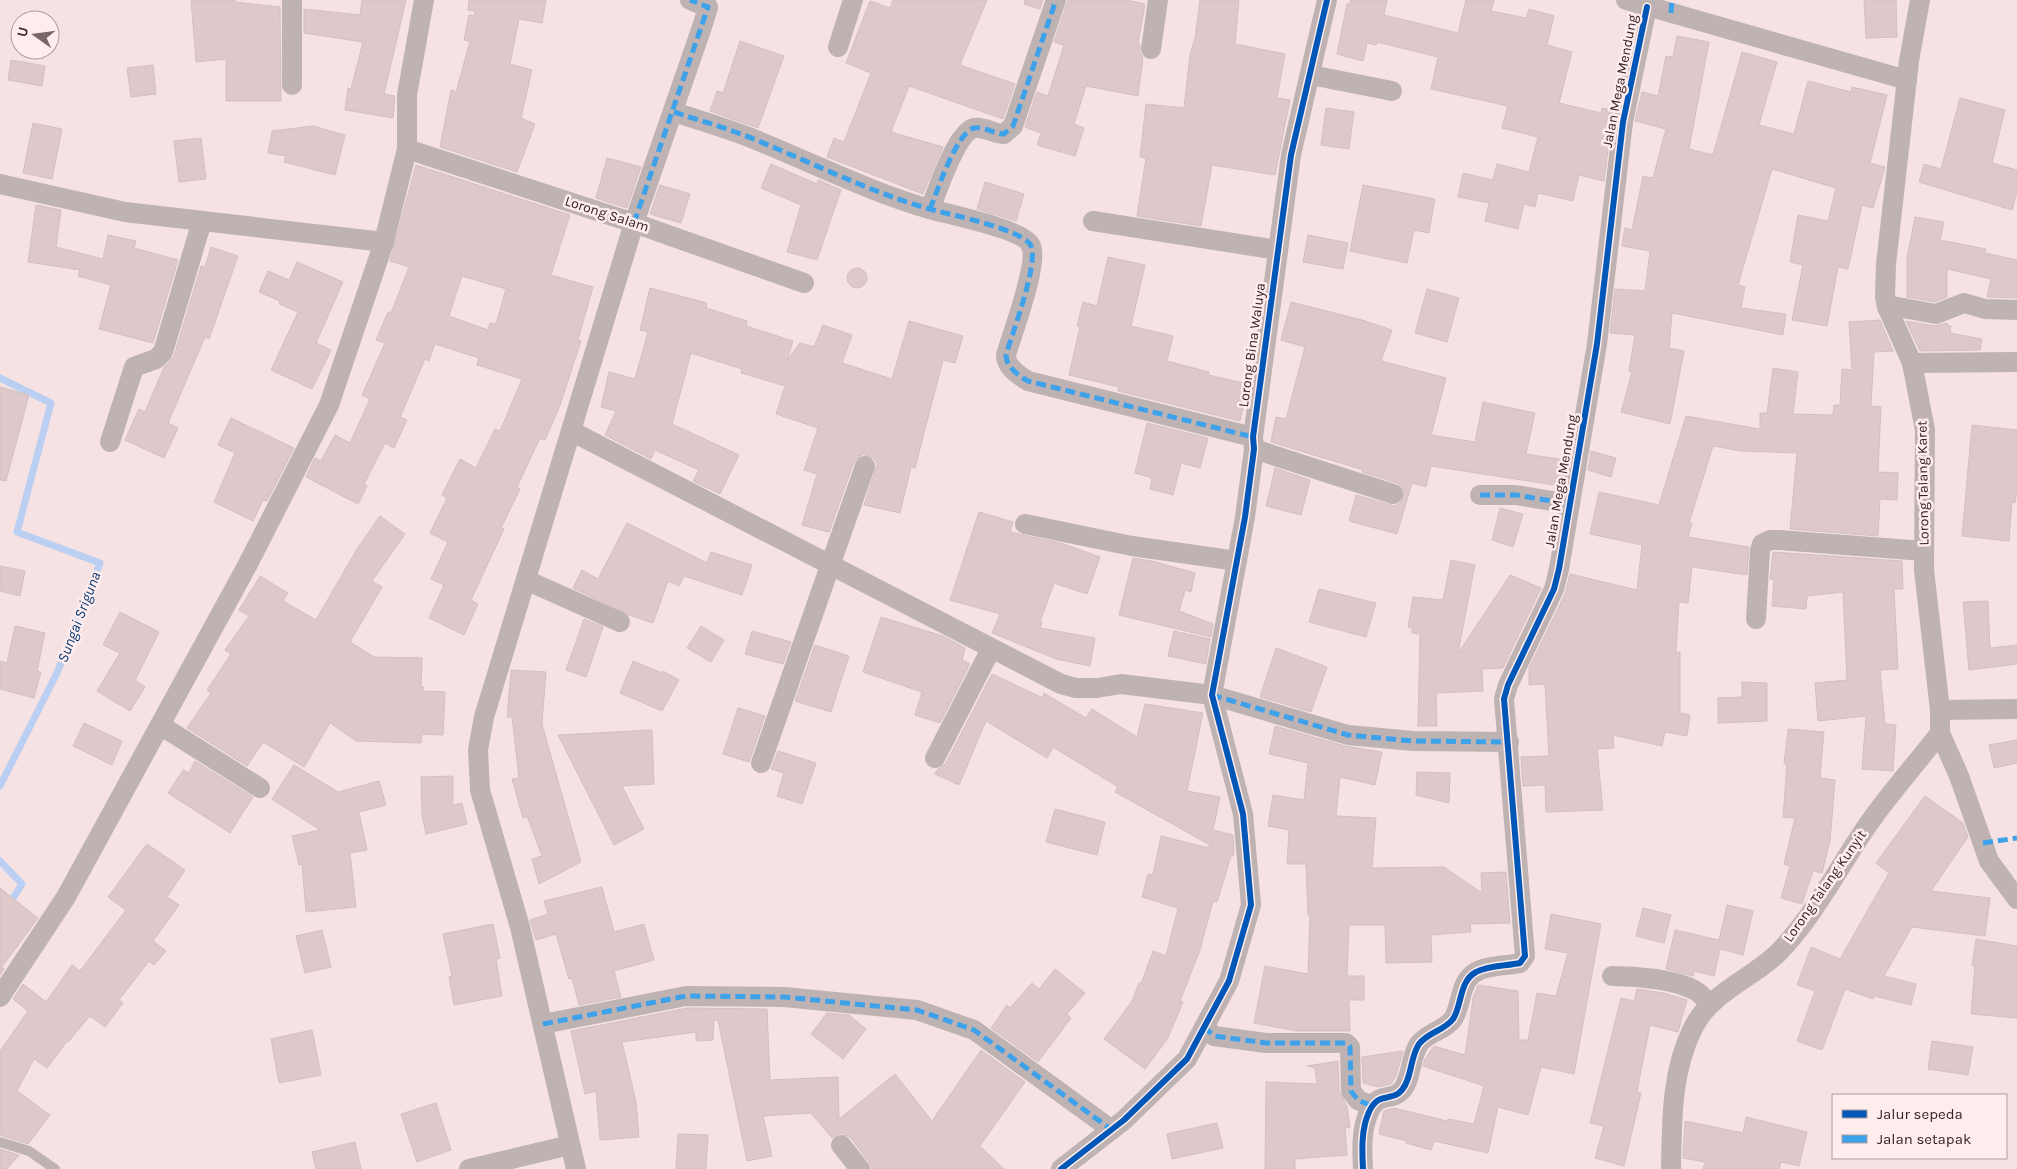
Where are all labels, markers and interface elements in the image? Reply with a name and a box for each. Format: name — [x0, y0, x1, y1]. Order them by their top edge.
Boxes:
north arrow — [10, 10, 60, 60]
street label: Jalan Mega Mendung — [1599, 13, 1641, 149]
text: U — [13, 25, 32, 39]
street label: Lorong Salam — [563, 192, 651, 236]
street label: Lorong Bina Waluya — [1235, 282, 1269, 408]
street label: Jalan Mega Mendung — [1541, 413, 1581, 549]
street label: Lorong Talang Karet — [1913, 420, 1933, 546]
water label: Sungai Sriguna — [53, 569, 105, 665]
street label: Lorong Talang Kunyit — [1780, 827, 1870, 945]
legend — [1832, 1094, 2007, 1159]
text: Jalur sepeda — [1877, 1105, 1963, 1123]
text: Jalan setapak — [1877, 1130, 1971, 1148]

